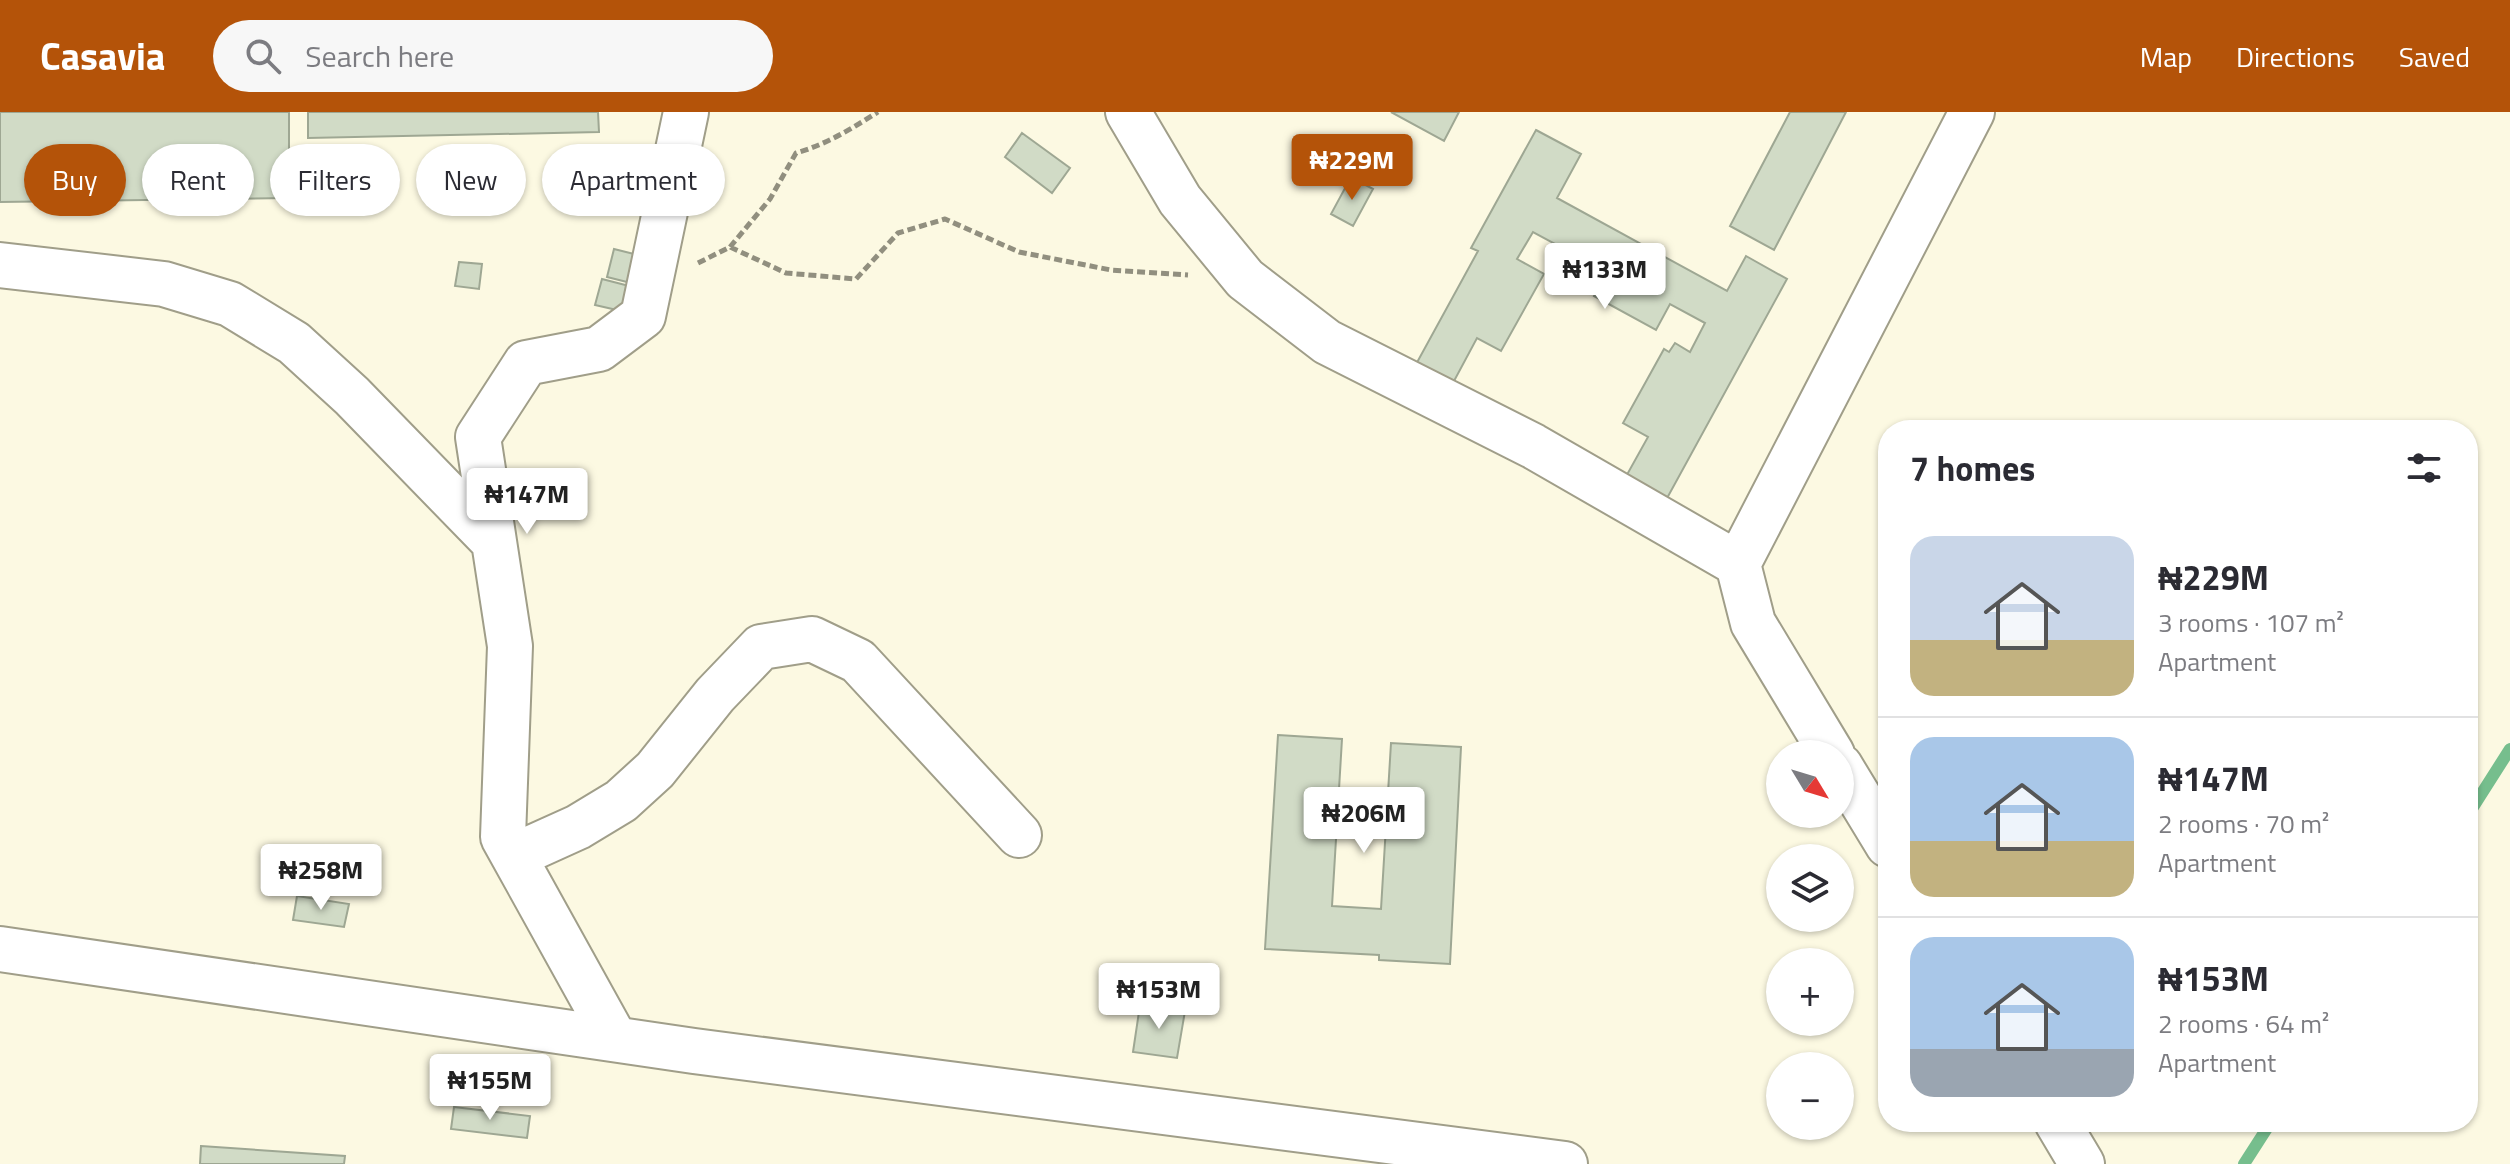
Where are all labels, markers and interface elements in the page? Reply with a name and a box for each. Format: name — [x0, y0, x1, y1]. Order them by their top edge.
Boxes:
search box — [213, 20, 773, 92]
text: Casavia — [40, 27, 165, 85]
text: Search here — [305, 33, 454, 79]
icon: search — [241, 34, 285, 78]
text: Map — [2140, 35, 2192, 78]
text: Directions — [2236, 35, 2355, 78]
text: Saved — [2399, 35, 2470, 78]
pin: ₦229M — [1296, 134, 1408, 202]
text: ₦229M — [1310, 140, 1394, 179]
chip: Buy — [24, 144, 126, 216]
chip: Rent — [142, 144, 254, 216]
chip: Filters — [270, 144, 400, 216]
chip: New — [416, 144, 526, 216]
chip: Apartment — [542, 144, 725, 216]
pin: ₦133M — [1549, 243, 1661, 311]
text: ₦133M — [1563, 249, 1647, 288]
text: 7 homes — [1910, 442, 2035, 494]
icon: filters — [2402, 446, 2446, 490]
pin: ₦147M — [471, 468, 583, 536]
text: ₦147M — [485, 474, 569, 513]
text: ₦229M — [2158, 551, 2269, 603]
icon: home — [1974, 568, 2070, 664]
text: 3 rooms · 107 m² — [2158, 603, 2344, 642]
text: Apartment — [2158, 642, 2276, 681]
north arrow — [1766, 740, 1854, 828]
map controls — [1766, 740, 1854, 1140]
text: ₦147M — [2158, 752, 2269, 804]
icon: home — [1974, 769, 2070, 865]
pin: ₦206M — [1308, 787, 1420, 855]
text: ₦206M — [1322, 793, 1406, 832]
text: 2 rooms · 70 m² — [2158, 804, 2329, 843]
text: Apartment — [2158, 843, 2276, 882]
pin: ₦258M — [265, 844, 377, 912]
button: layers — [1766, 844, 1854, 932]
text: ₦258M — [279, 850, 363, 889]
button: + — [1766, 948, 1854, 1036]
text: ₦153M — [2158, 952, 2269, 1004]
pin: ₦153M — [1103, 963, 1215, 1031]
text: ₦153M — [1117, 969, 1201, 1008]
icon: home — [1974, 969, 2070, 1065]
text: 2 rooms · 64 m² — [2158, 1004, 2329, 1043]
text: Apartment — [2158, 1043, 2276, 1082]
button: − — [1766, 1052, 1854, 1140]
pin: ₦155M — [434, 1054, 546, 1122]
text: ₦155M — [448, 1060, 532, 1099]

